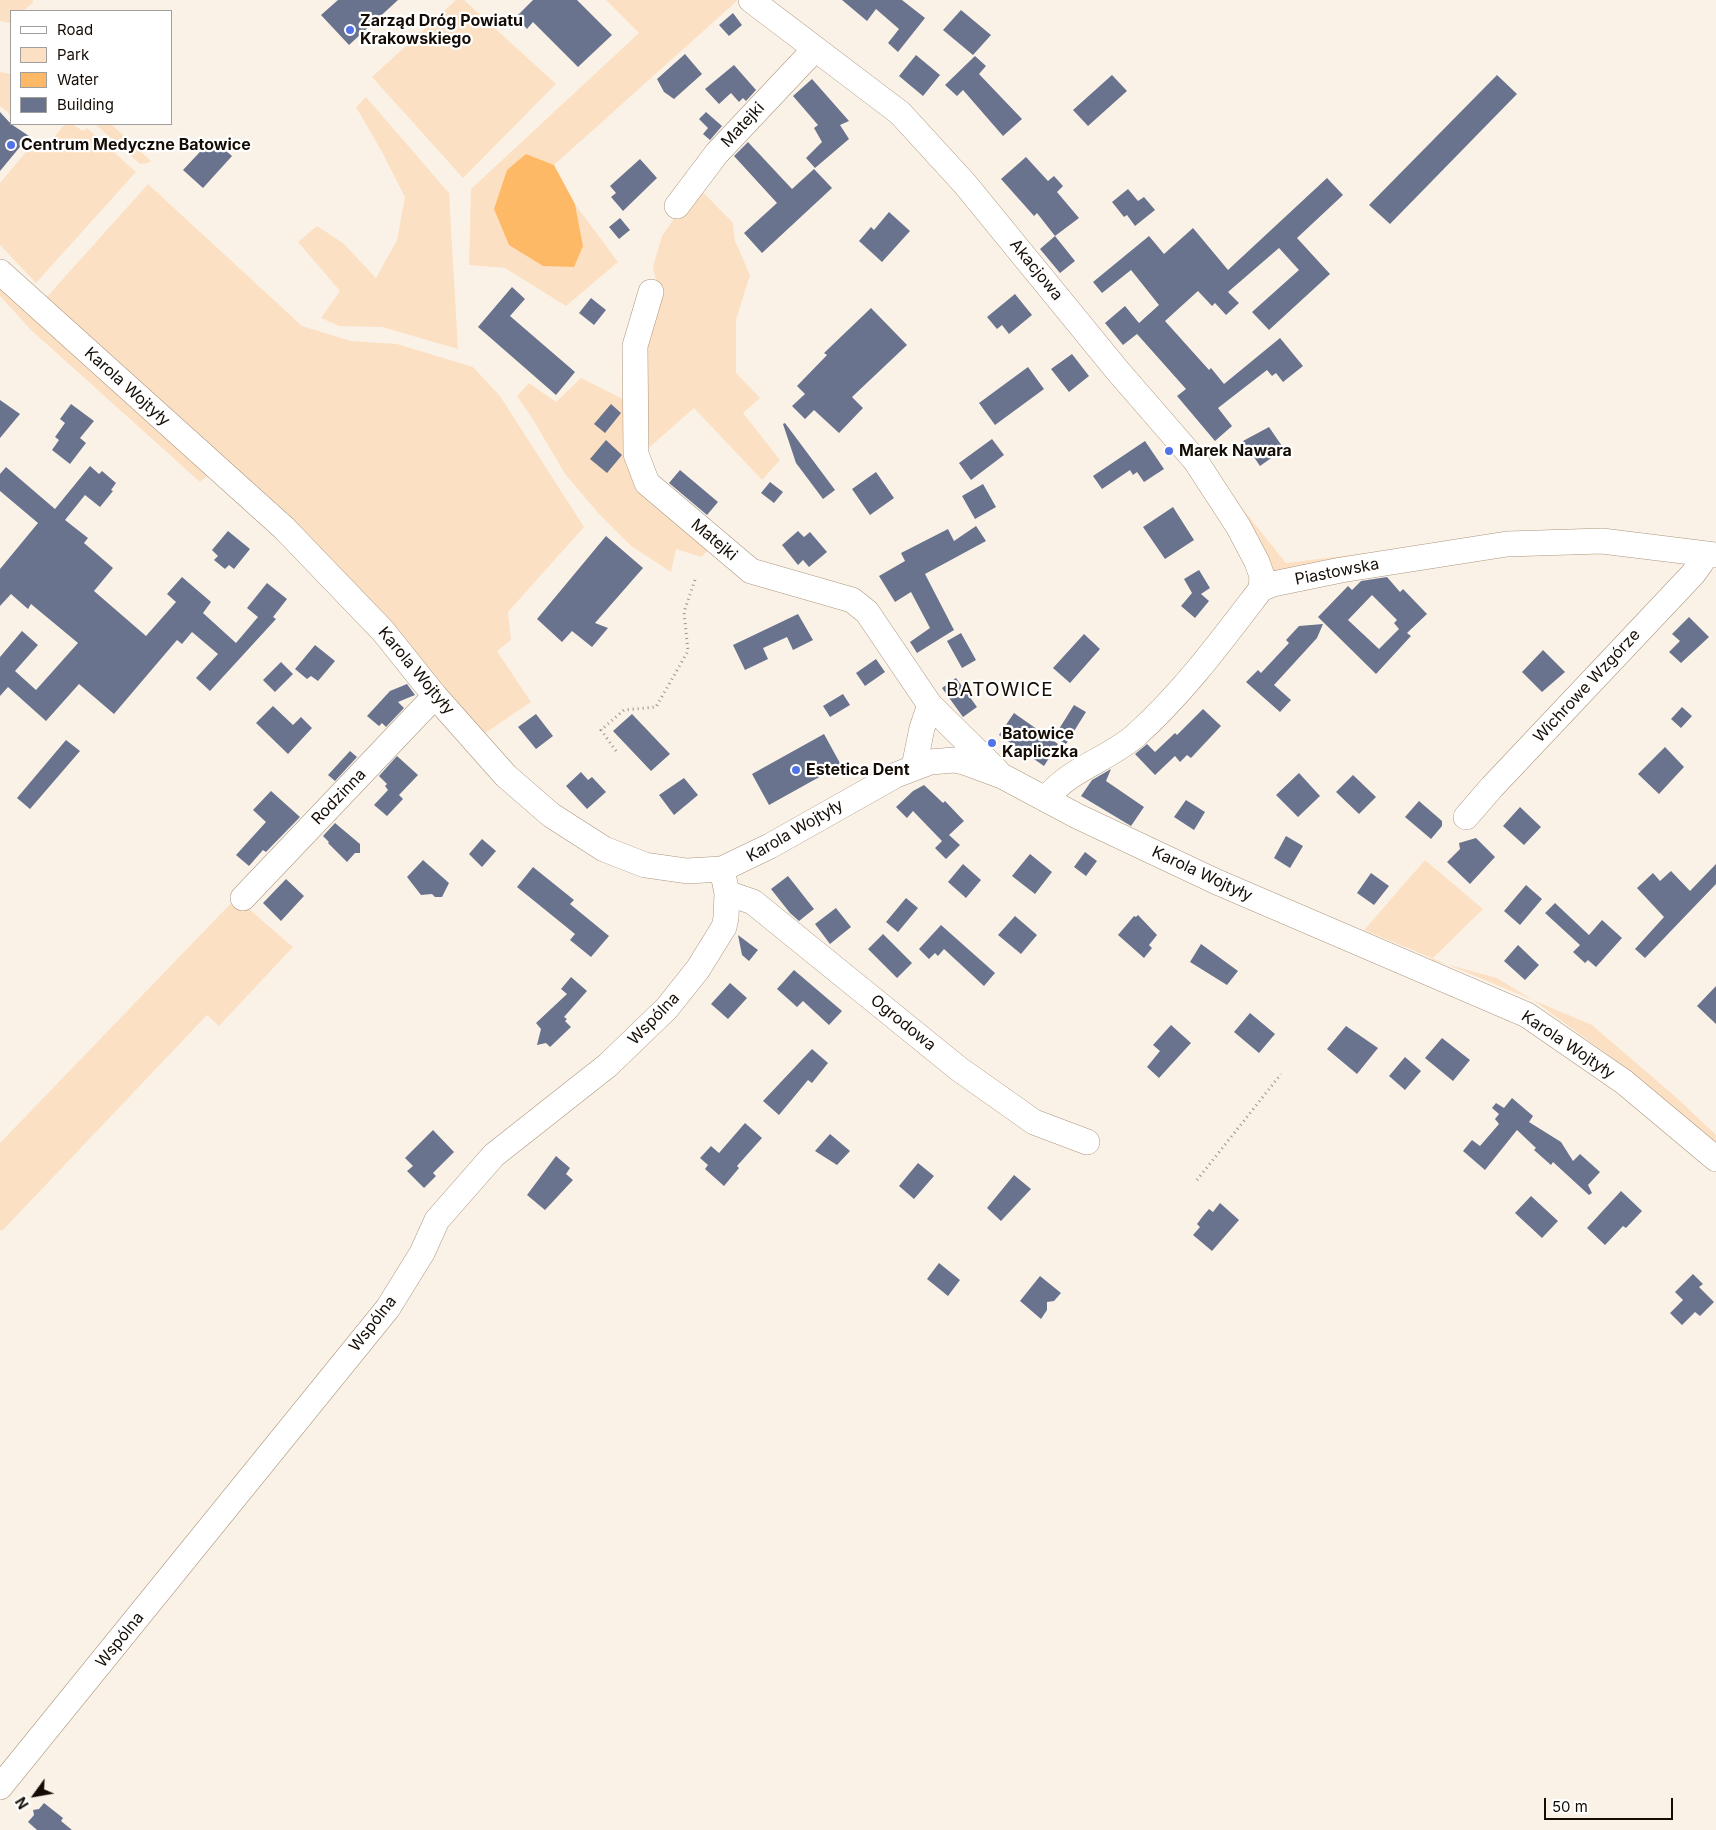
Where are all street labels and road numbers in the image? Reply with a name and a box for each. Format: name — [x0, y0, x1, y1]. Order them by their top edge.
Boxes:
street label: Matejki — [717, 99, 769, 151]
street label: Akacjowa — [1006, 236, 1066, 304]
street label: Karola Wojtyły — [80, 344, 174, 430]
street label: Matejki — [687, 515, 741, 565]
street label: Piastowska — [1293, 554, 1381, 590]
street label: Karola Wojtyły — [374, 623, 458, 719]
street label: Wichrowe Wzgórze — [1530, 625, 1644, 747]
street label: Rodzinna — [308, 765, 370, 829]
street label: Karola Wojtyły — [743, 796, 847, 866]
street label: Karola Wojtyły — [1149, 842, 1255, 906]
street label: Wspólna — [624, 989, 684, 1049]
street label: Ogrodowa — [866, 991, 940, 1055]
street label: Karola Wojtyły — [1518, 1007, 1618, 1083]
street label: Wspólna — [345, 1292, 401, 1356]
street label: Wspólna — [92, 1609, 148, 1671]

